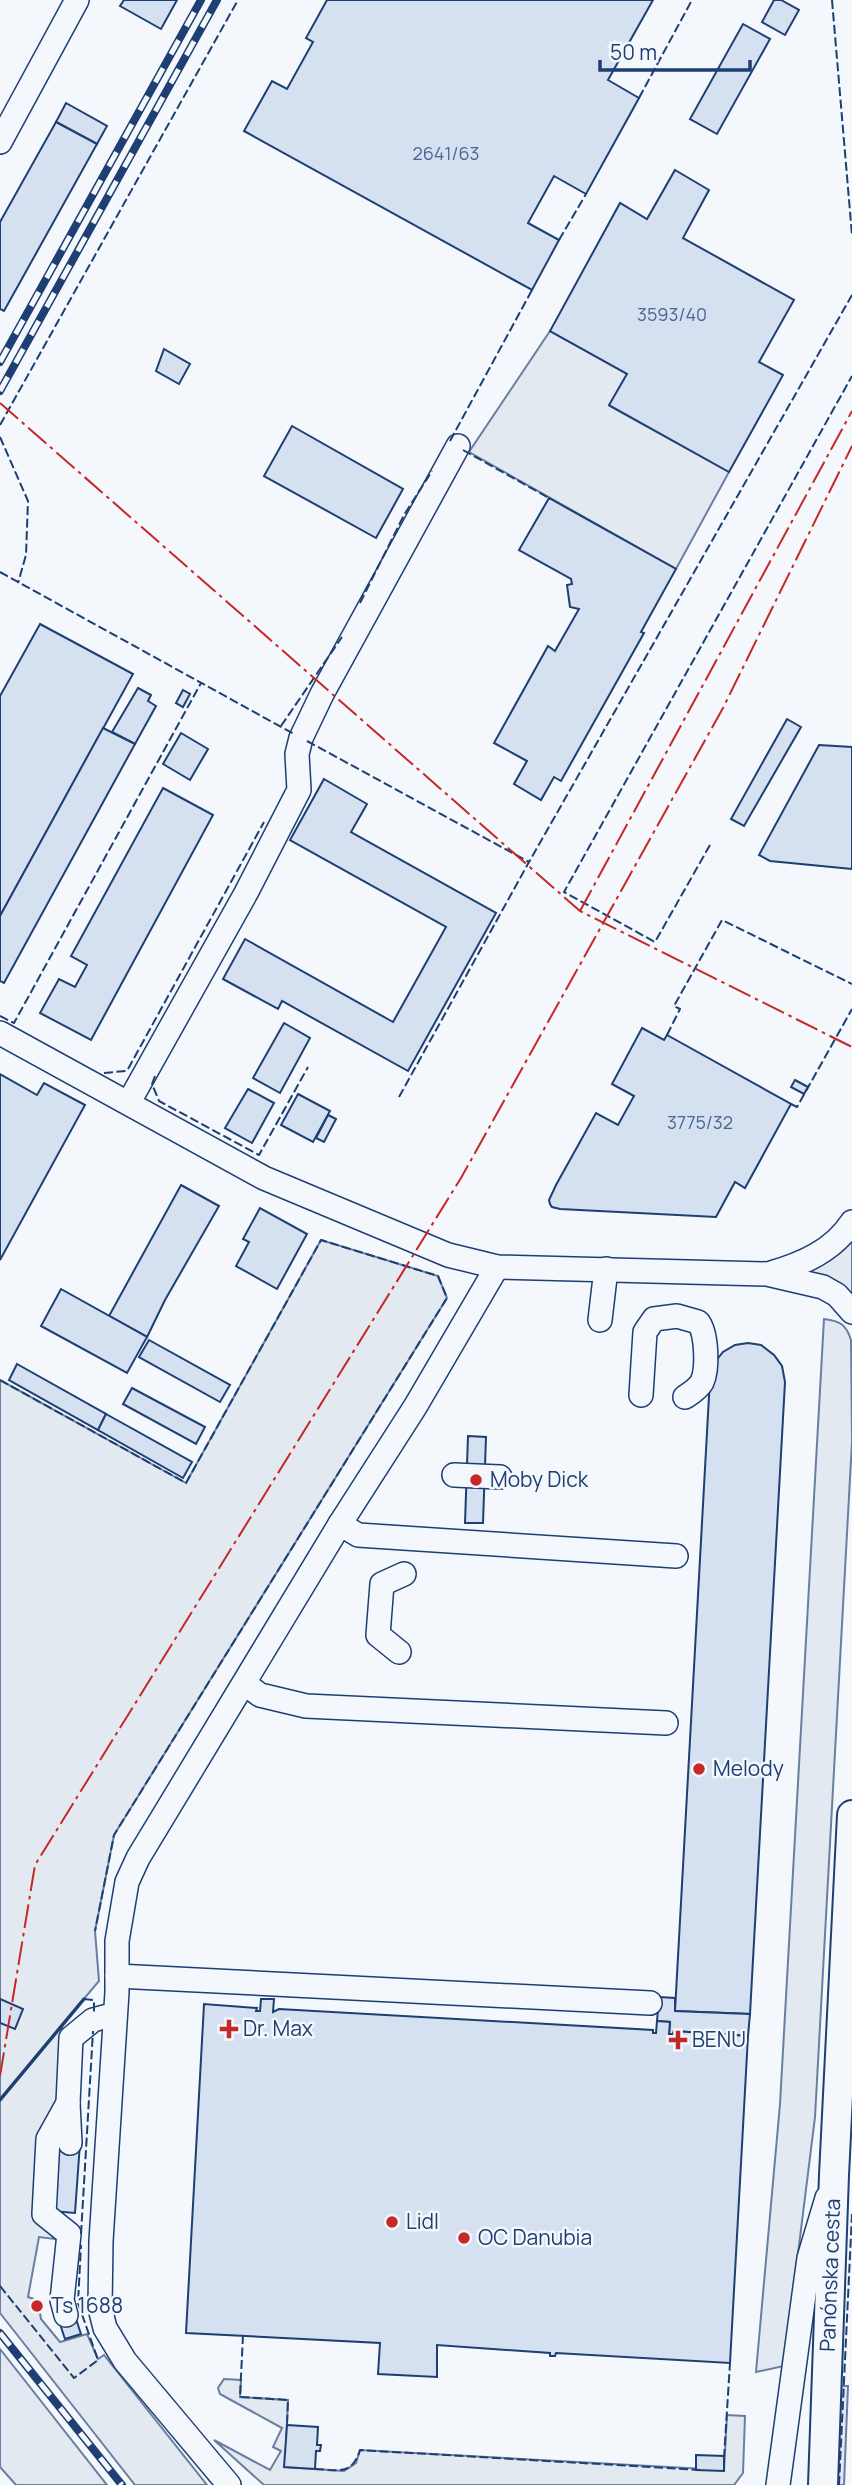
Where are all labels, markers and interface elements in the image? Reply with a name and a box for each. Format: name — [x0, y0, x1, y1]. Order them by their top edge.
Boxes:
scale bar — [600, 28, 750, 72]
text: 50 m — [610, 38, 657, 66]
house number: 2641/63 — [412, 141, 480, 165]
house number: 3593/40 — [637, 302, 707, 326]
house number: 3775/32 — [667, 1110, 733, 1134]
place label: Moby Dick — [490, 1465, 589, 1493]
marker: Moby Dick — [468, 1472, 484, 1488]
place label: Melody — [713, 1754, 784, 1782]
marker: Melody — [691, 1761, 707, 1777]
place label: Dr. Max — [243, 2014, 313, 2042]
marker: Dr. Max — [221, 2021, 237, 2037]
place label: BENU — [692, 2025, 746, 2053]
marker: BENU — [670, 2032, 686, 2048]
street label: Panónska cesta — [813, 2198, 846, 2352]
place label: Lidl — [406, 2207, 439, 2235]
marker: Lidl — [384, 2214, 400, 2230]
place label: OC Danubia — [478, 2223, 592, 2251]
marker: OC Danubia — [456, 2230, 472, 2246]
place label: Ts 1688 — [51, 2291, 123, 2319]
marker: Ts 1688 — [29, 2298, 45, 2314]

